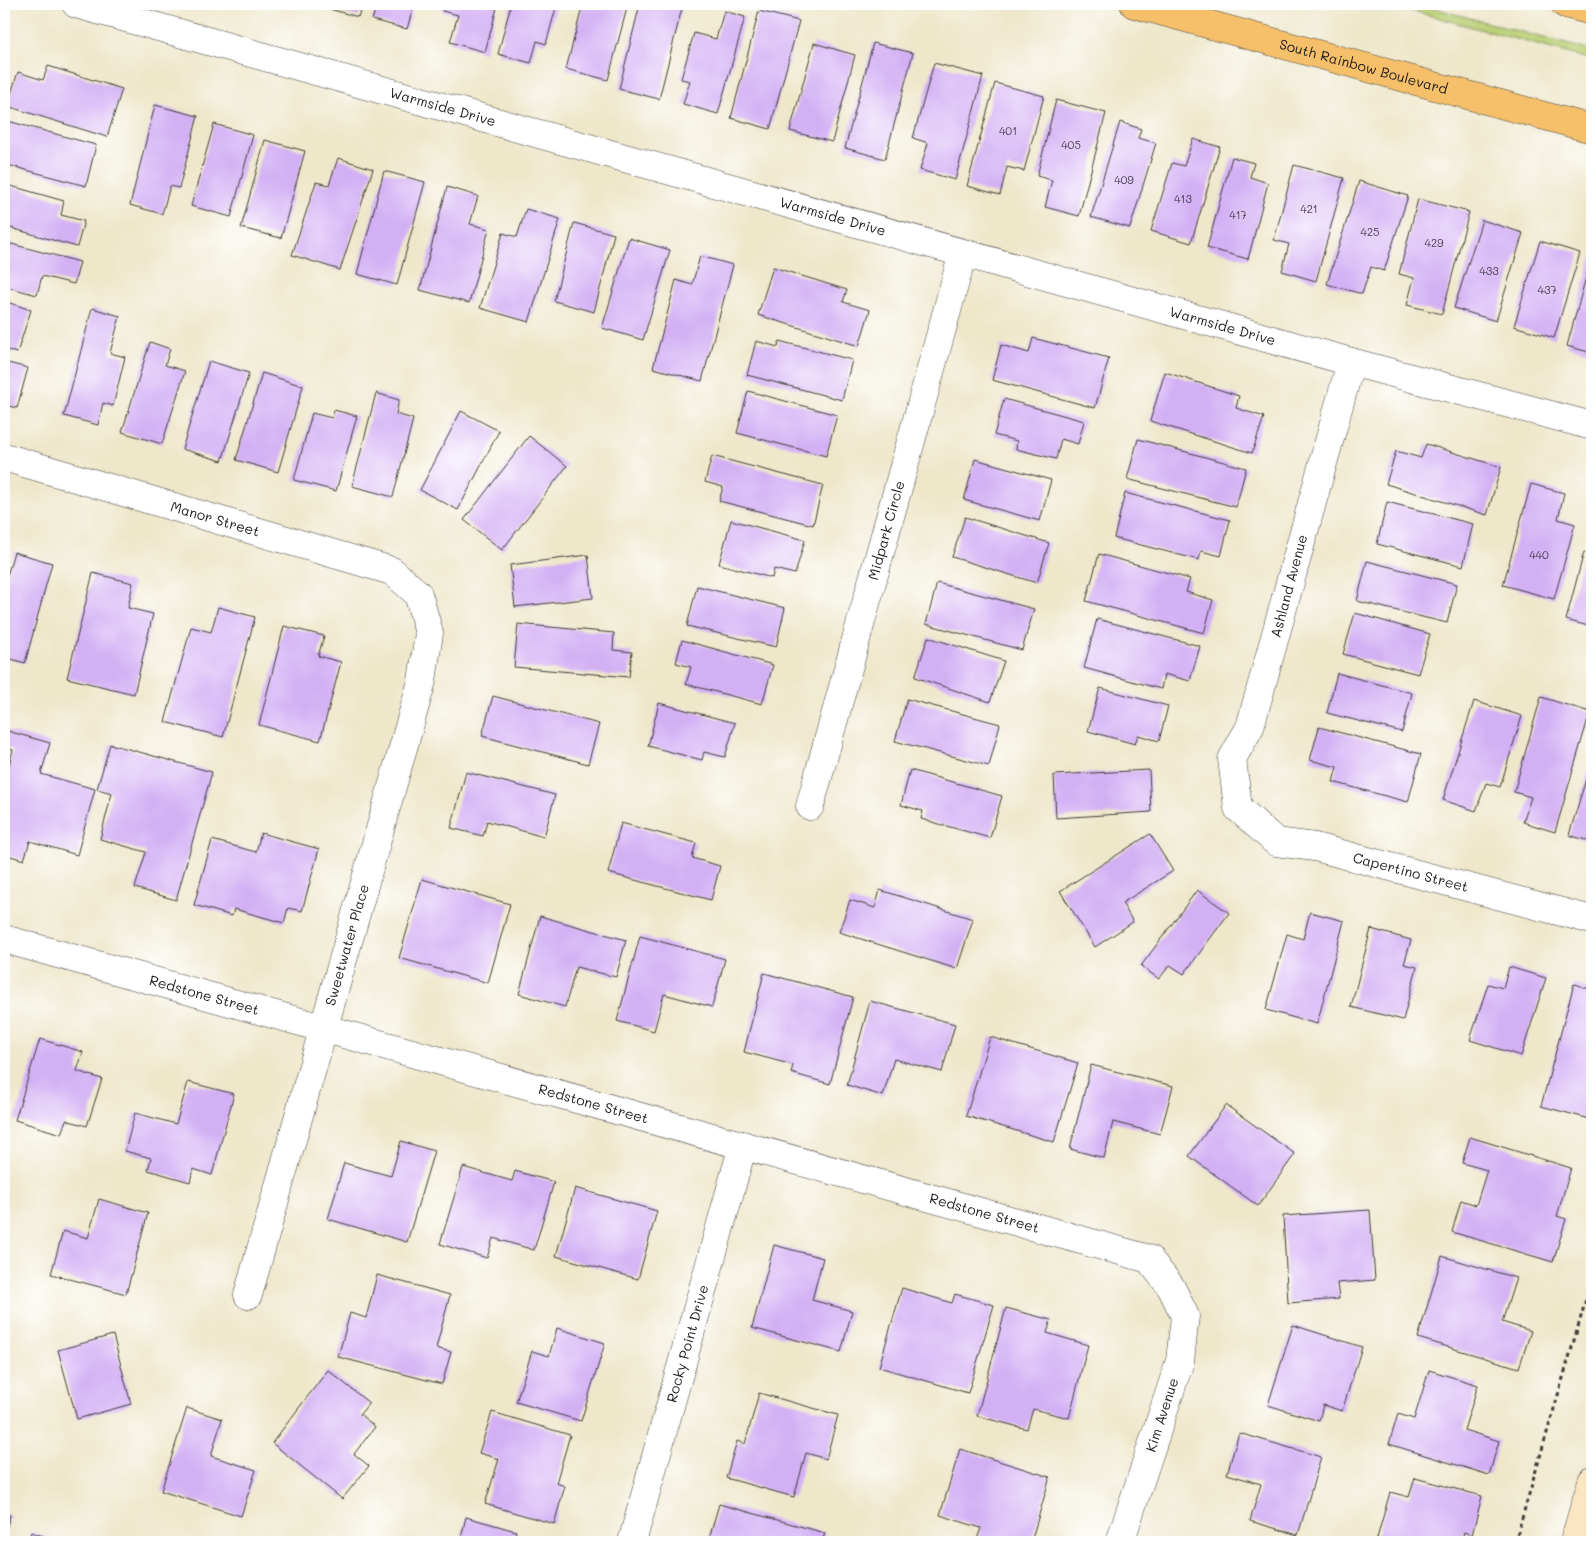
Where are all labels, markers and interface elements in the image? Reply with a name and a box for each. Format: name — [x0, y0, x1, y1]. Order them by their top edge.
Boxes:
street label: South Rainbow Boulevard — [1277, 34, 1450, 98]
street label: Warmside Drive — [388, 83, 498, 130]
house number: 401 — [999, 123, 1017, 138]
house number: 405 — [1061, 137, 1081, 152]
house number: 409 — [1114, 172, 1134, 187]
house number: 413 — [1174, 191, 1192, 206]
street label: Warmside Drive — [778, 192, 888, 240]
house number: 421 — [1300, 201, 1318, 216]
house number: 417 — [1229, 207, 1247, 222]
house number: 425 — [1361, 224, 1380, 239]
house number: 429 — [1424, 235, 1444, 250]
house number: 433 — [1479, 263, 1499, 278]
house number: 437 — [1537, 282, 1557, 297]
street label: Warmside Drive — [1168, 302, 1278, 349]
street label: Midpark Circle — [863, 478, 909, 582]
street label: Manor Street — [168, 496, 262, 541]
street label: Ashland Avenue — [1266, 532, 1311, 640]
house number: 440 — [1529, 547, 1549, 562]
street label: Capertino Street — [1351, 847, 1471, 896]
street label: Sweetwater Place — [320, 882, 373, 1008]
street label: Redstone Street — [147, 970, 262, 1019]
street label: Redstone Street — [536, 1079, 651, 1128]
street label: Redstone Street — [927, 1188, 1042, 1237]
street label: Rocky Point Drive — [661, 1282, 712, 1404]
street label: Kim Avenue — [1141, 1375, 1182, 1454]

